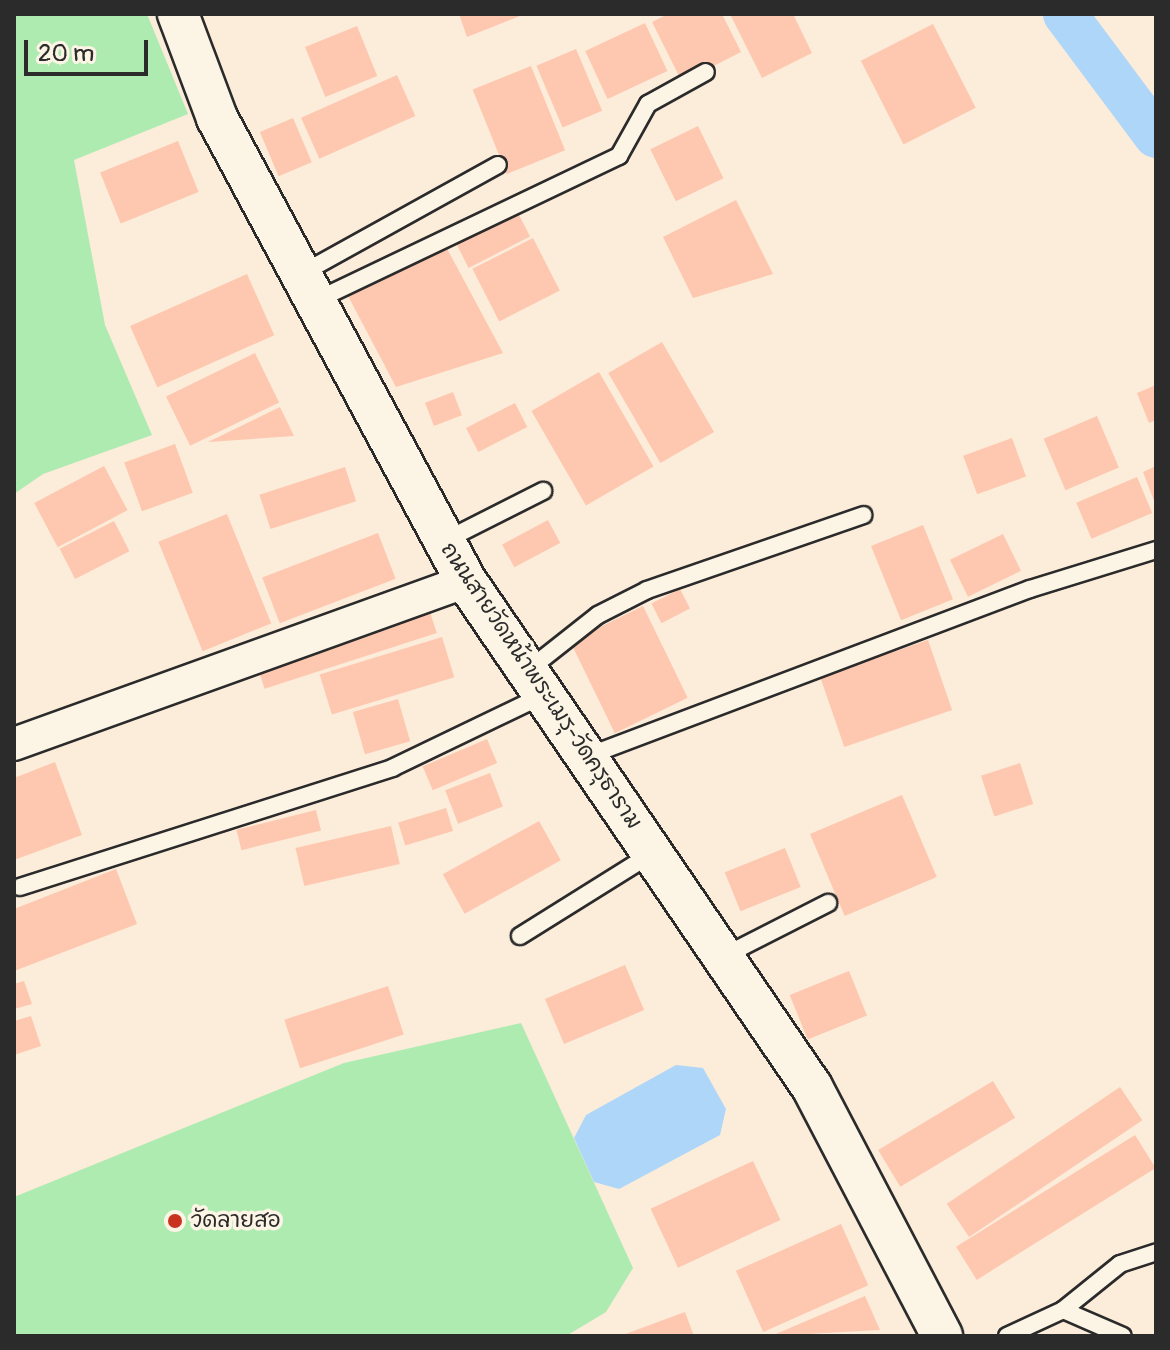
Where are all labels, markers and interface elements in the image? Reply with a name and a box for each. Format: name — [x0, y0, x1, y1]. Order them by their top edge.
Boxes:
scale bar — [28, 24, 152, 74]
text: 20 m — [38, 39, 94, 68]
street label: ถนนสายวัดหน้าพระเมรุ-วัดครุธาราม — [435, 538, 647, 834]
place label: วัดลายสอ — [191, 1208, 281, 1234]
marker: วัดลายสอ — [166, 1212, 184, 1230]

